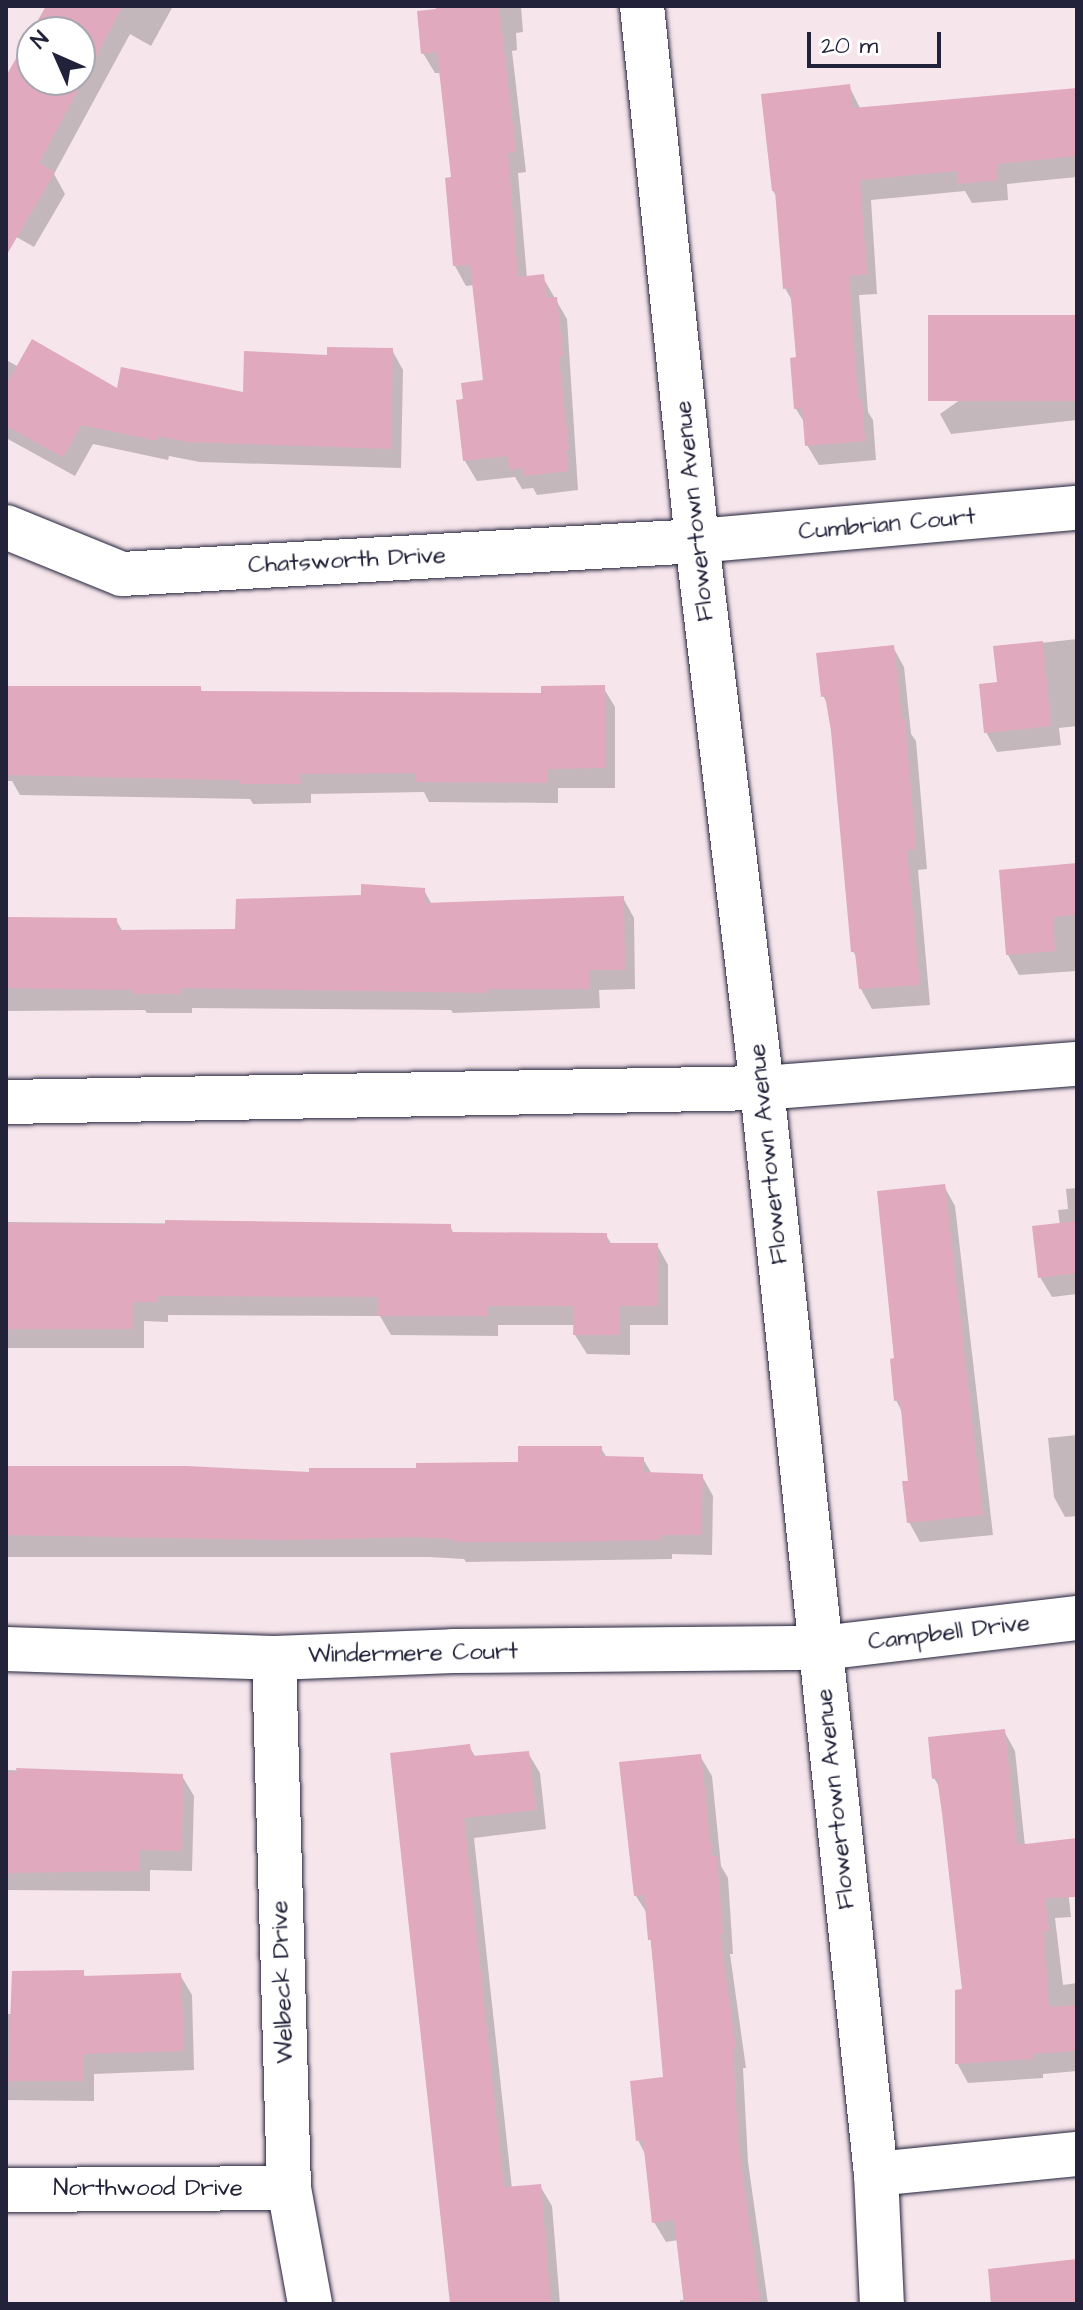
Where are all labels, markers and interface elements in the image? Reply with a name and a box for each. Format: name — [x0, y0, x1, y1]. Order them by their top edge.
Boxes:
north arrow — [16, 16, 96, 96]
scale bar — [811, 16, 945, 66]
text: N — [24, 24, 56, 56]
text: 20 m — [821, 29, 878, 63]
street label: Flowertown Avenue — [669, 399, 721, 623]
street label: Cumbrian Court — [797, 503, 977, 547]
street label: Chatsworth Drive — [247, 541, 447, 581]
street label: Flowertown Avenue — [743, 1042, 795, 1266]
street label: Campbell Drive — [866, 1609, 1032, 1657]
street label: Windermere Court — [308, 1638, 518, 1670]
street label: Flowertown Avenue — [810, 1687, 862, 1911]
street label: Welbeck Drive — [266, 1900, 300, 2064]
street label: Northwood Drive — [53, 2175, 243, 2203]

